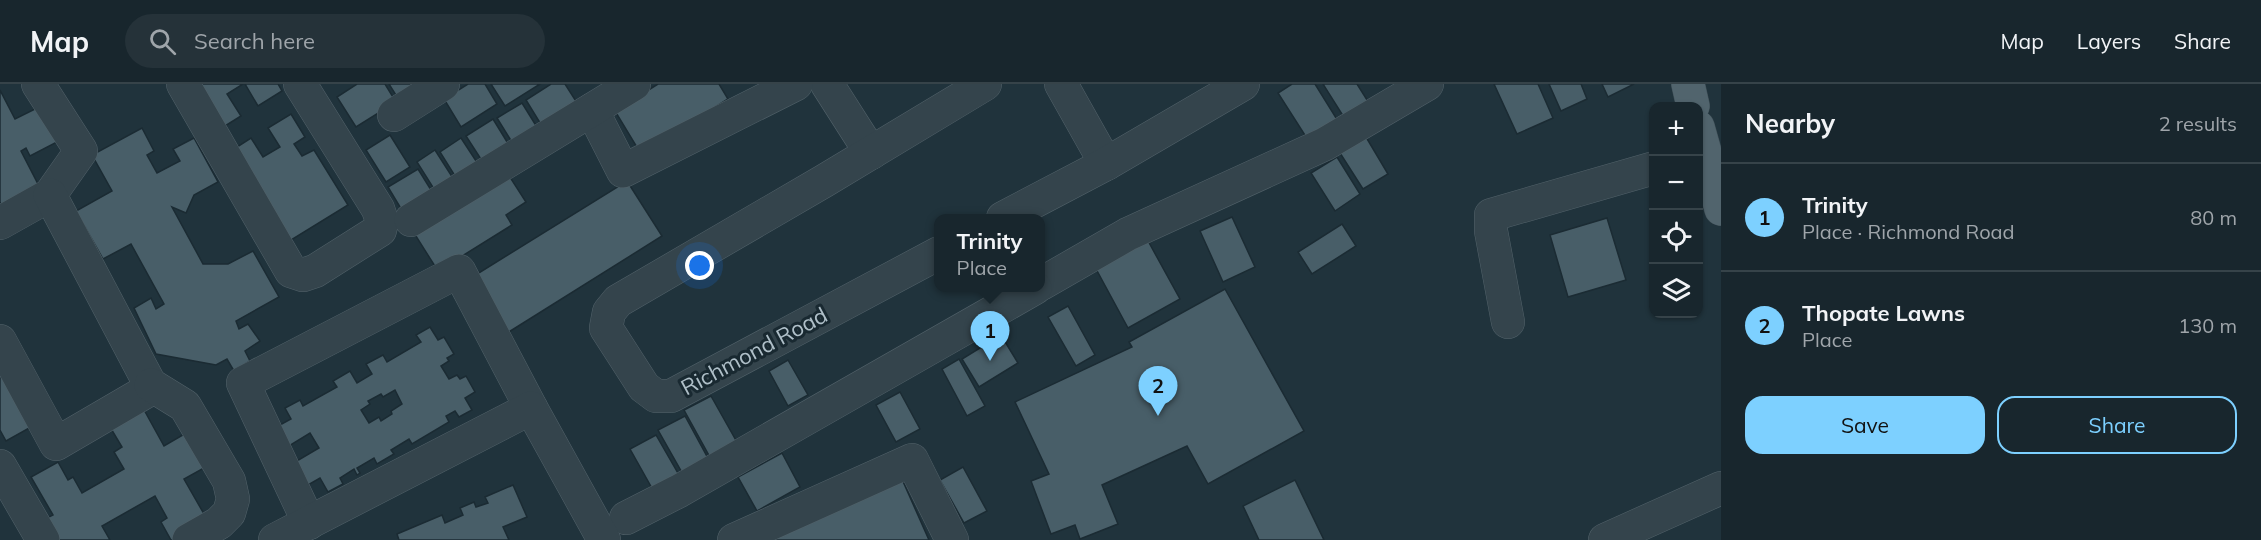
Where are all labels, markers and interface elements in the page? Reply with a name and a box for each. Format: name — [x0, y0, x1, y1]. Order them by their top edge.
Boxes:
search box — [125, 14, 545, 68]
text: Map — [30, 24, 89, 59]
icon: search — [146, 25, 179, 58]
text: Search here — [194, 27, 315, 55]
text: Map — [2001, 28, 2044, 54]
text: Layers — [2077, 28, 2141, 54]
text: Share — [2174, 28, 2231, 54]
map controls — [1649, 102, 1703, 318]
button: + — [1649, 102, 1703, 156]
text: Nearby — [1745, 107, 1835, 140]
text: 2 results — [2159, 111, 2237, 136]
button: − — [1649, 156, 1703, 210]
text: Trinity — [1802, 191, 1868, 219]
text: 1 — [1759, 205, 1771, 230]
text: 80 m — [2190, 205, 2237, 230]
button: locate — [1649, 210, 1703, 264]
popup — [934, 214, 1045, 292]
text: Place · Richmond Road — [1802, 219, 2015, 244]
text: Trinity — [957, 227, 1022, 255]
your location — [685, 251, 714, 280]
text: Place — [957, 255, 1007, 280]
button: layers — [1649, 264, 1703, 318]
text: Thopate Lawns — [1802, 299, 1965, 327]
street label: Richmond Road — [676, 301, 832, 401]
pin: 1 — [970, 312, 1010, 361]
text: 2 — [1759, 313, 1771, 338]
text: 130 m — [2178, 313, 2237, 338]
text: Place — [1802, 327, 1852, 352]
pin: 2 — [1138, 366, 1178, 416]
button: Save — [1745, 396, 1985, 454]
button: Share — [1997, 396, 2237, 454]

